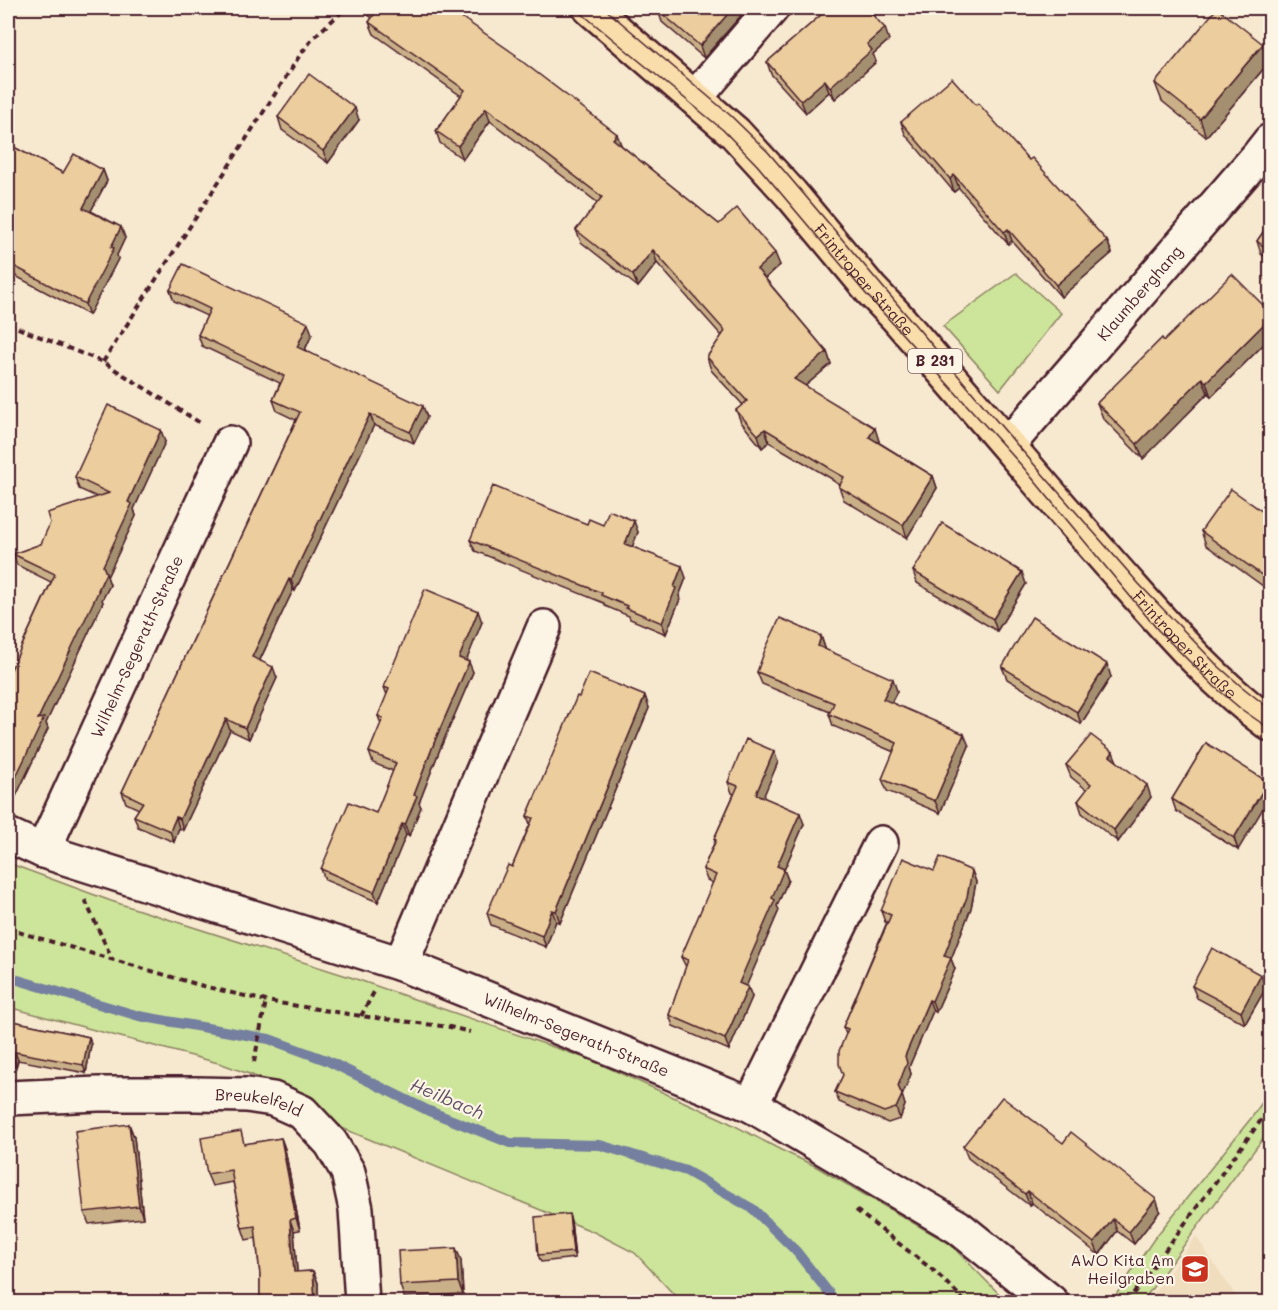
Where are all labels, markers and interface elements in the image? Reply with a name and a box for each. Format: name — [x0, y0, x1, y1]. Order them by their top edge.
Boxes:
street label: Frintroper Straße — [810, 219, 919, 340]
street label: Klaumberghang — [1092, 241, 1186, 345]
road number: B 231 — [908, 349, 962, 373]
street label: Wilhelm-Segerath-Straße — [85, 552, 187, 741]
street label: Frintroper Straße — [1128, 586, 1242, 703]
street label: Wilhelm-Segerath-Straße — [481, 987, 673, 1081]
water label: Heilbach — [407, 1072, 488, 1124]
street label: Breukelfeld — [215, 1083, 306, 1121]
place label: AWO Kita Am Heilgraben — [1071, 1249, 1174, 1288]
school or university icon: AWO Kita Am Heilgraben — [1179, 1253, 1211, 1285]

